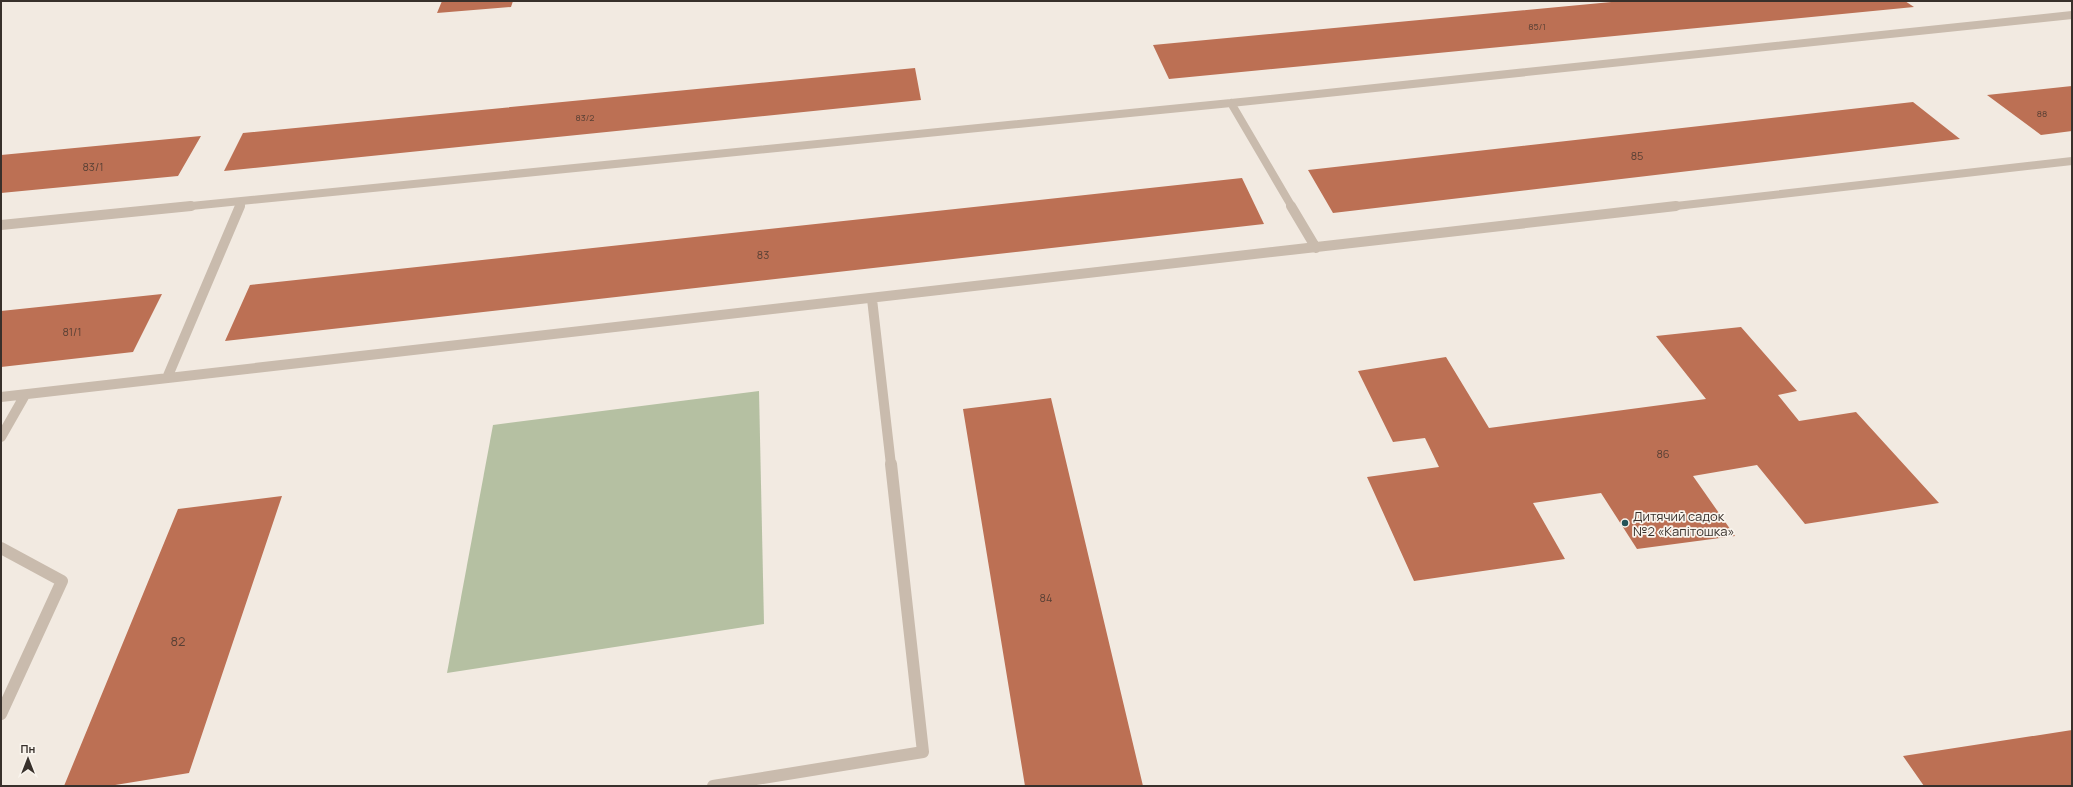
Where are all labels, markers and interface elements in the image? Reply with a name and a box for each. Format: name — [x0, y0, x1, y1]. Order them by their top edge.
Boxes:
house number: 85/1 — [1528, 20, 1546, 33]
house number: 88 — [2037, 107, 2047, 120]
house number: 83/2 — [576, 111, 594, 124]
house number: 85 — [1631, 148, 1643, 163]
house number: 83/1 — [82, 159, 104, 174]
house number: 83 — [757, 247, 769, 262]
house number: 81/1 — [62, 324, 82, 339]
house number: 86 — [1656, 446, 1670, 461]
place label: Дитячий садок №2 «Капітошка» — [1633, 507, 1734, 540]
marker: Дитячий садок №2 «Капітошка» — [1620, 518, 1630, 528]
house number: 84 — [1040, 590, 1052, 605]
house number: 82 — [171, 632, 185, 650]
north arrow — [8, 739, 48, 779]
text: Пн — [21, 741, 36, 756]

